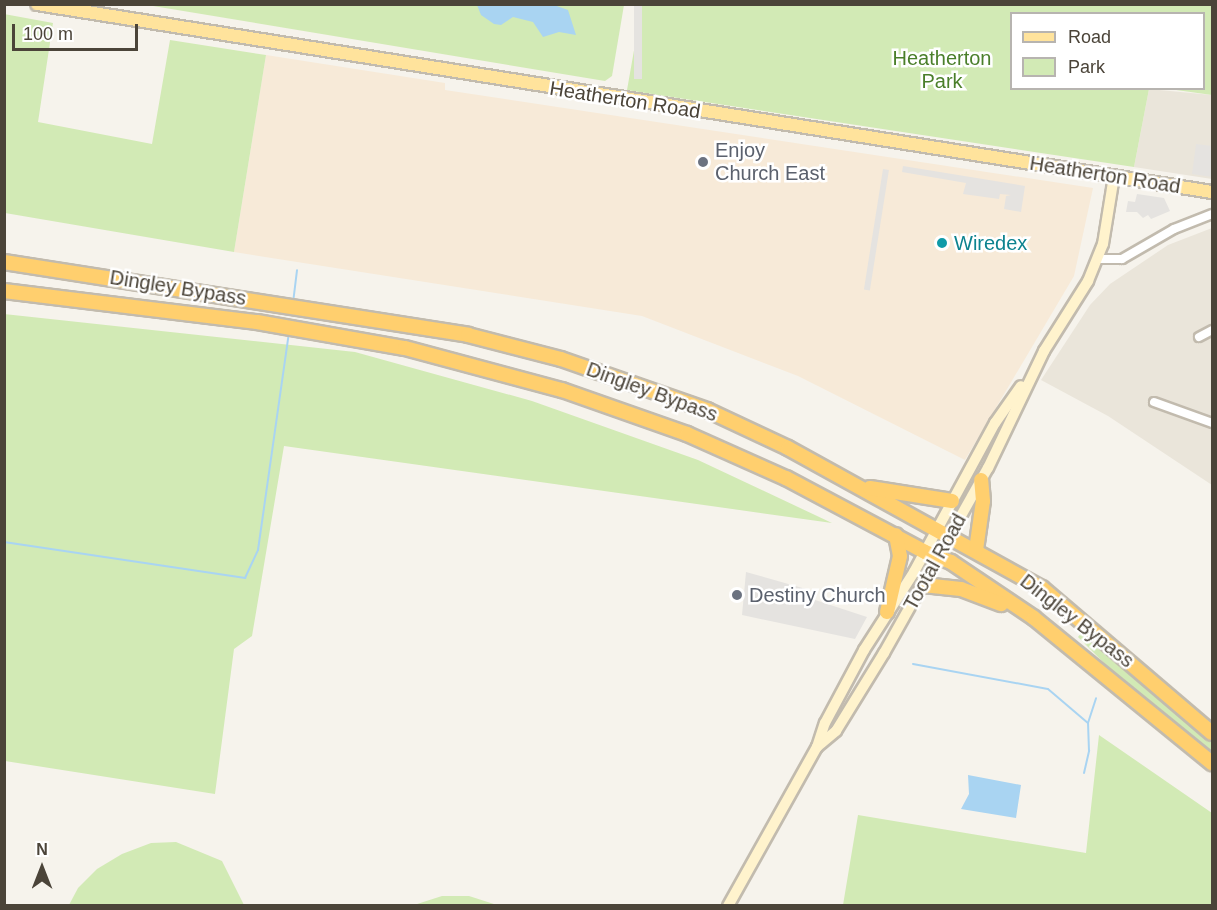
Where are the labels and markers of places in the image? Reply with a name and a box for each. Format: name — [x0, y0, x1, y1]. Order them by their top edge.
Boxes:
place label: Enjoy Church East — [715, 138, 825, 185]
marker: Enjoy Church East — [696, 155, 710, 169]
place label: Wiredex — [954, 231, 1027, 255]
marker: Wiredex — [935, 236, 949, 250]
place label: Destiny Church — [749, 583, 886, 607]
marker: Destiny Church — [730, 588, 744, 602]

